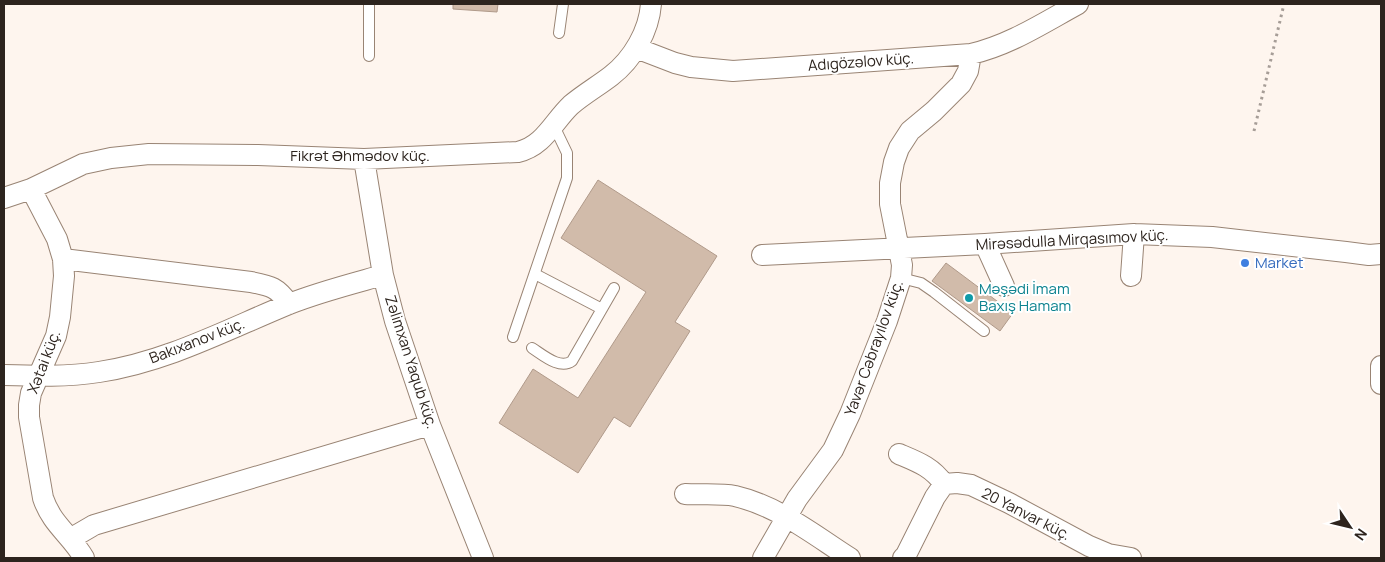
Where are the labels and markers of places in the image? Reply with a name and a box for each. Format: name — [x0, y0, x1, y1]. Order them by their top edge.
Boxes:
place label: Market — [1255, 252, 1303, 273]
marker: Market — [1239, 257, 1251, 269]
place label: Məşədi İmam Baxış Hamam — [979, 278, 1071, 316]
marker: Məşədi İmam Baxış Hamam — [963, 292, 975, 304]

